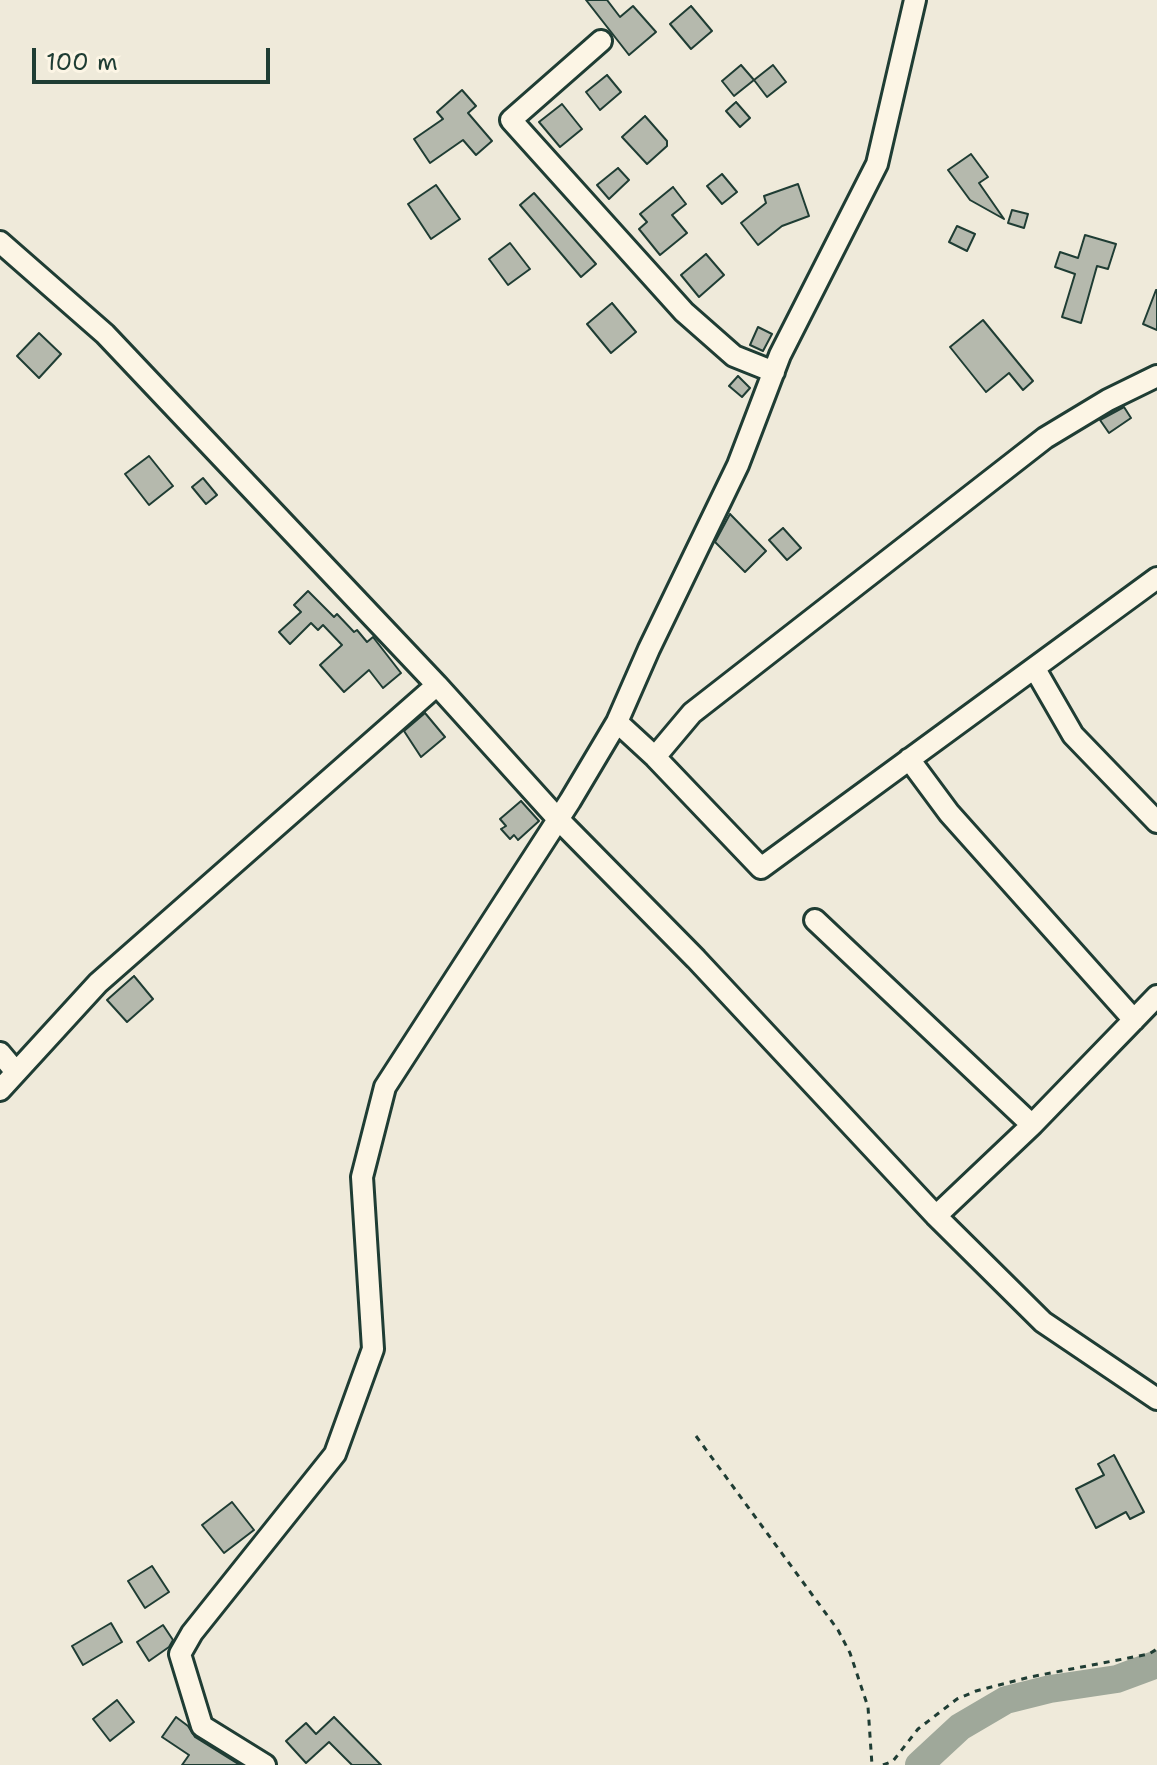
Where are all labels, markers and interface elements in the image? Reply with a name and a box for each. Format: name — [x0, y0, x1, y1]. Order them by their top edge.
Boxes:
scale bar — [36, 32, 274, 82]
text: 100 m — [46, 46, 118, 78]

